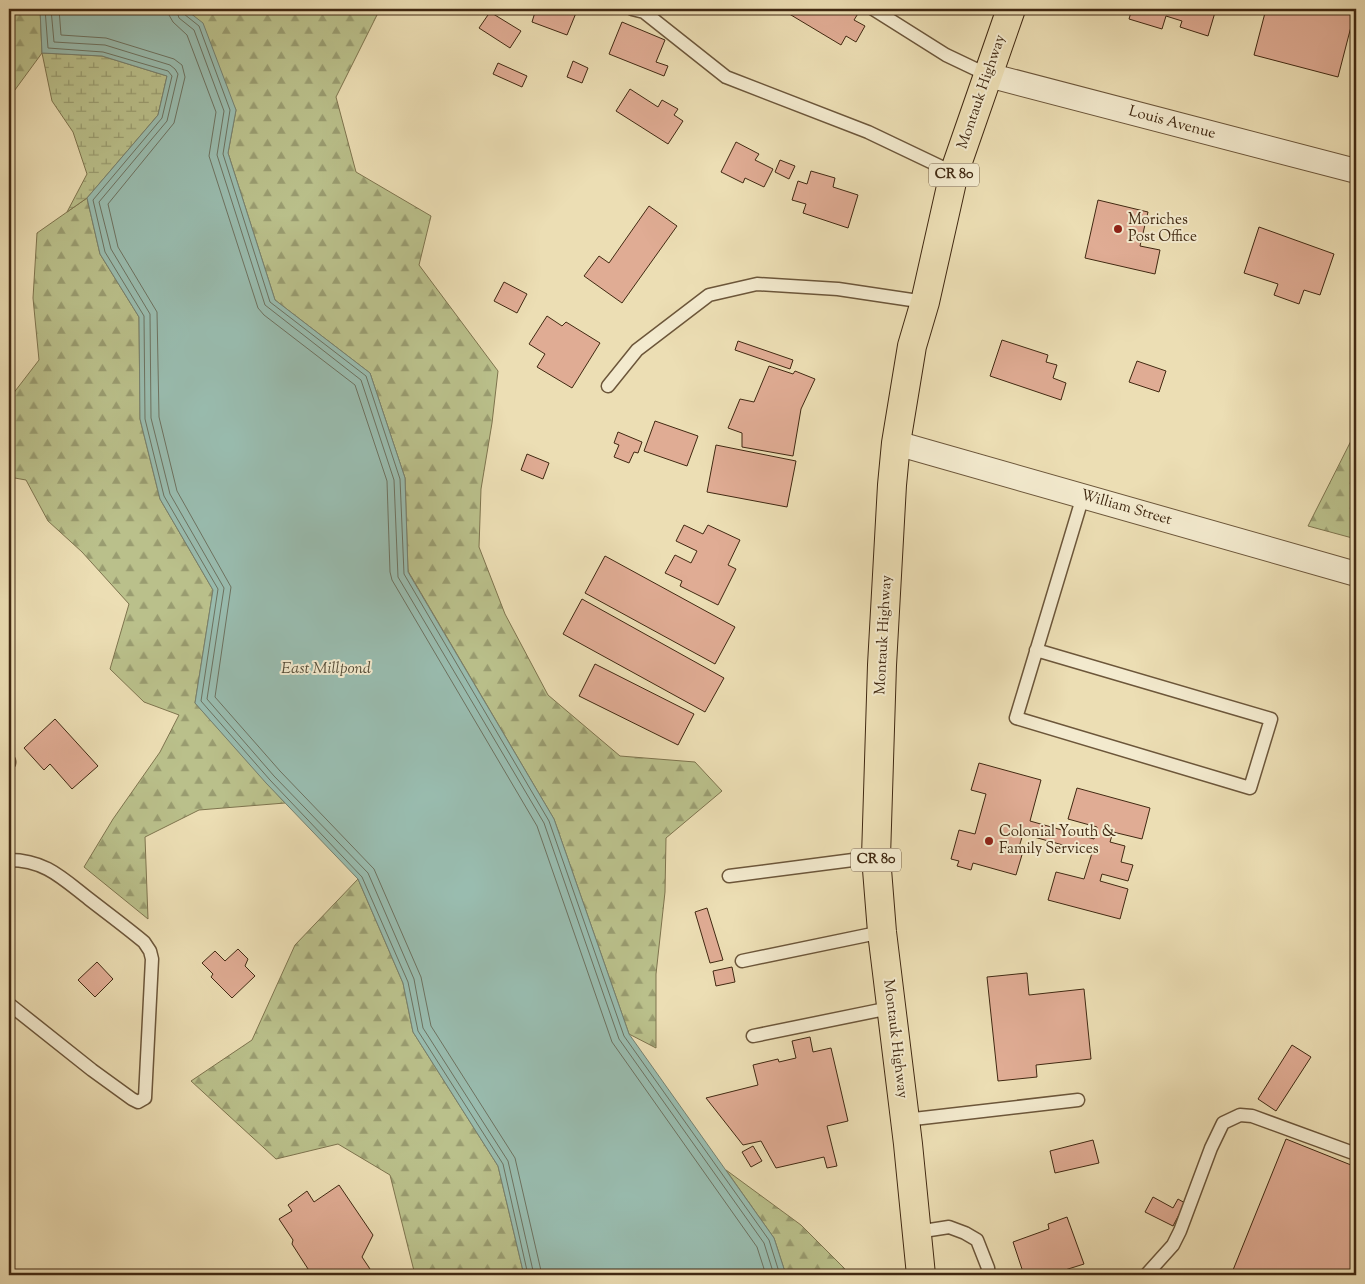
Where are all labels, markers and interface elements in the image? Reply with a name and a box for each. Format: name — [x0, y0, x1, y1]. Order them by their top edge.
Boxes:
street label: Montauk Highway — [953, 31, 1012, 152]
street label: Louis Avenue — [1126, 101, 1218, 145]
road number: CR 80 — [929, 164, 979, 186]
place label: Moriches Post Office — [1128, 210, 1197, 248]
marker: Moriches Post Office — [1112, 223, 1124, 235]
street label: William Street — [1078, 485, 1174, 531]
street label: Montauk Highway — [870, 574, 898, 695]
water label: East Millpond — [281, 658, 371, 681]
place label: Colonial Youth & Family Services — [999, 822, 1117, 860]
marker: Colonial Youth & Family Services — [983, 835, 995, 847]
road number: CR 80 — [851, 848, 901, 872]
street label: Montauk Highway — [877, 978, 913, 1100]

